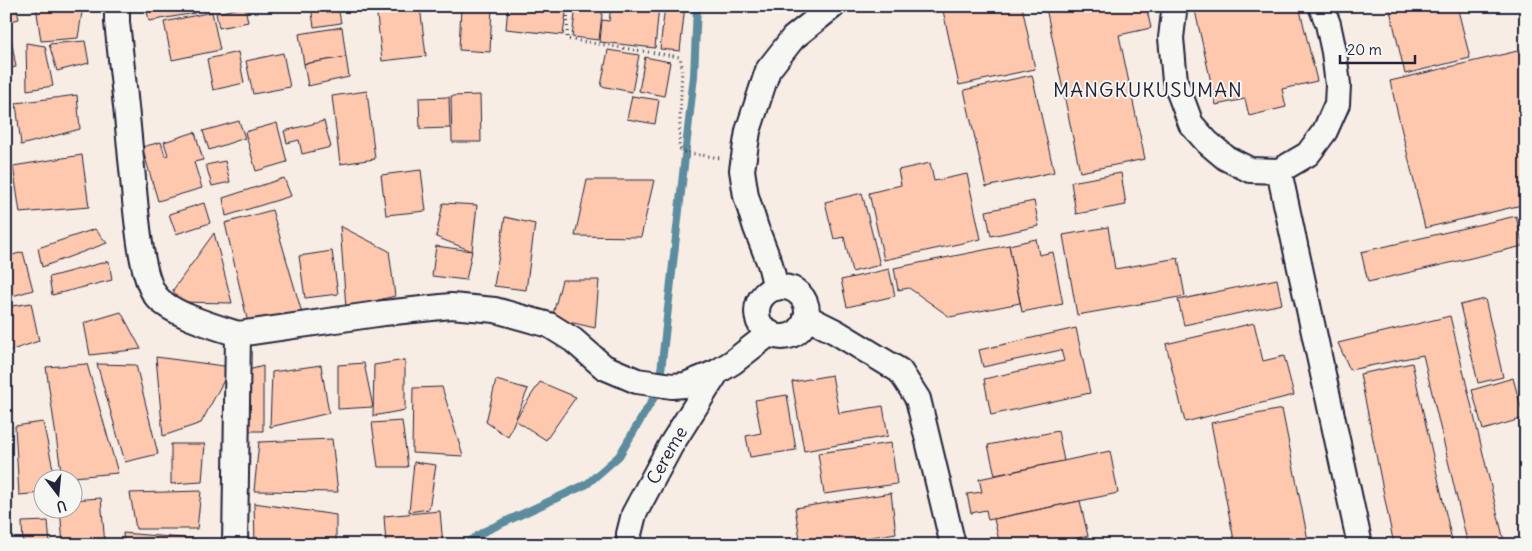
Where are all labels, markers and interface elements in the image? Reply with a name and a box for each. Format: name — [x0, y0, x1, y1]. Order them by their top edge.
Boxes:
scale bar — [1340, 32, 1414, 64]
text: 20 m — [1347, 40, 1382, 59]
district label: MANGKUKUSUMAN — [1053, 77, 1243, 102]
street label: Cereme — [641, 421, 692, 488]
north arrow — [32, 468, 82, 518]
text: U — [55, 497, 69, 516]

